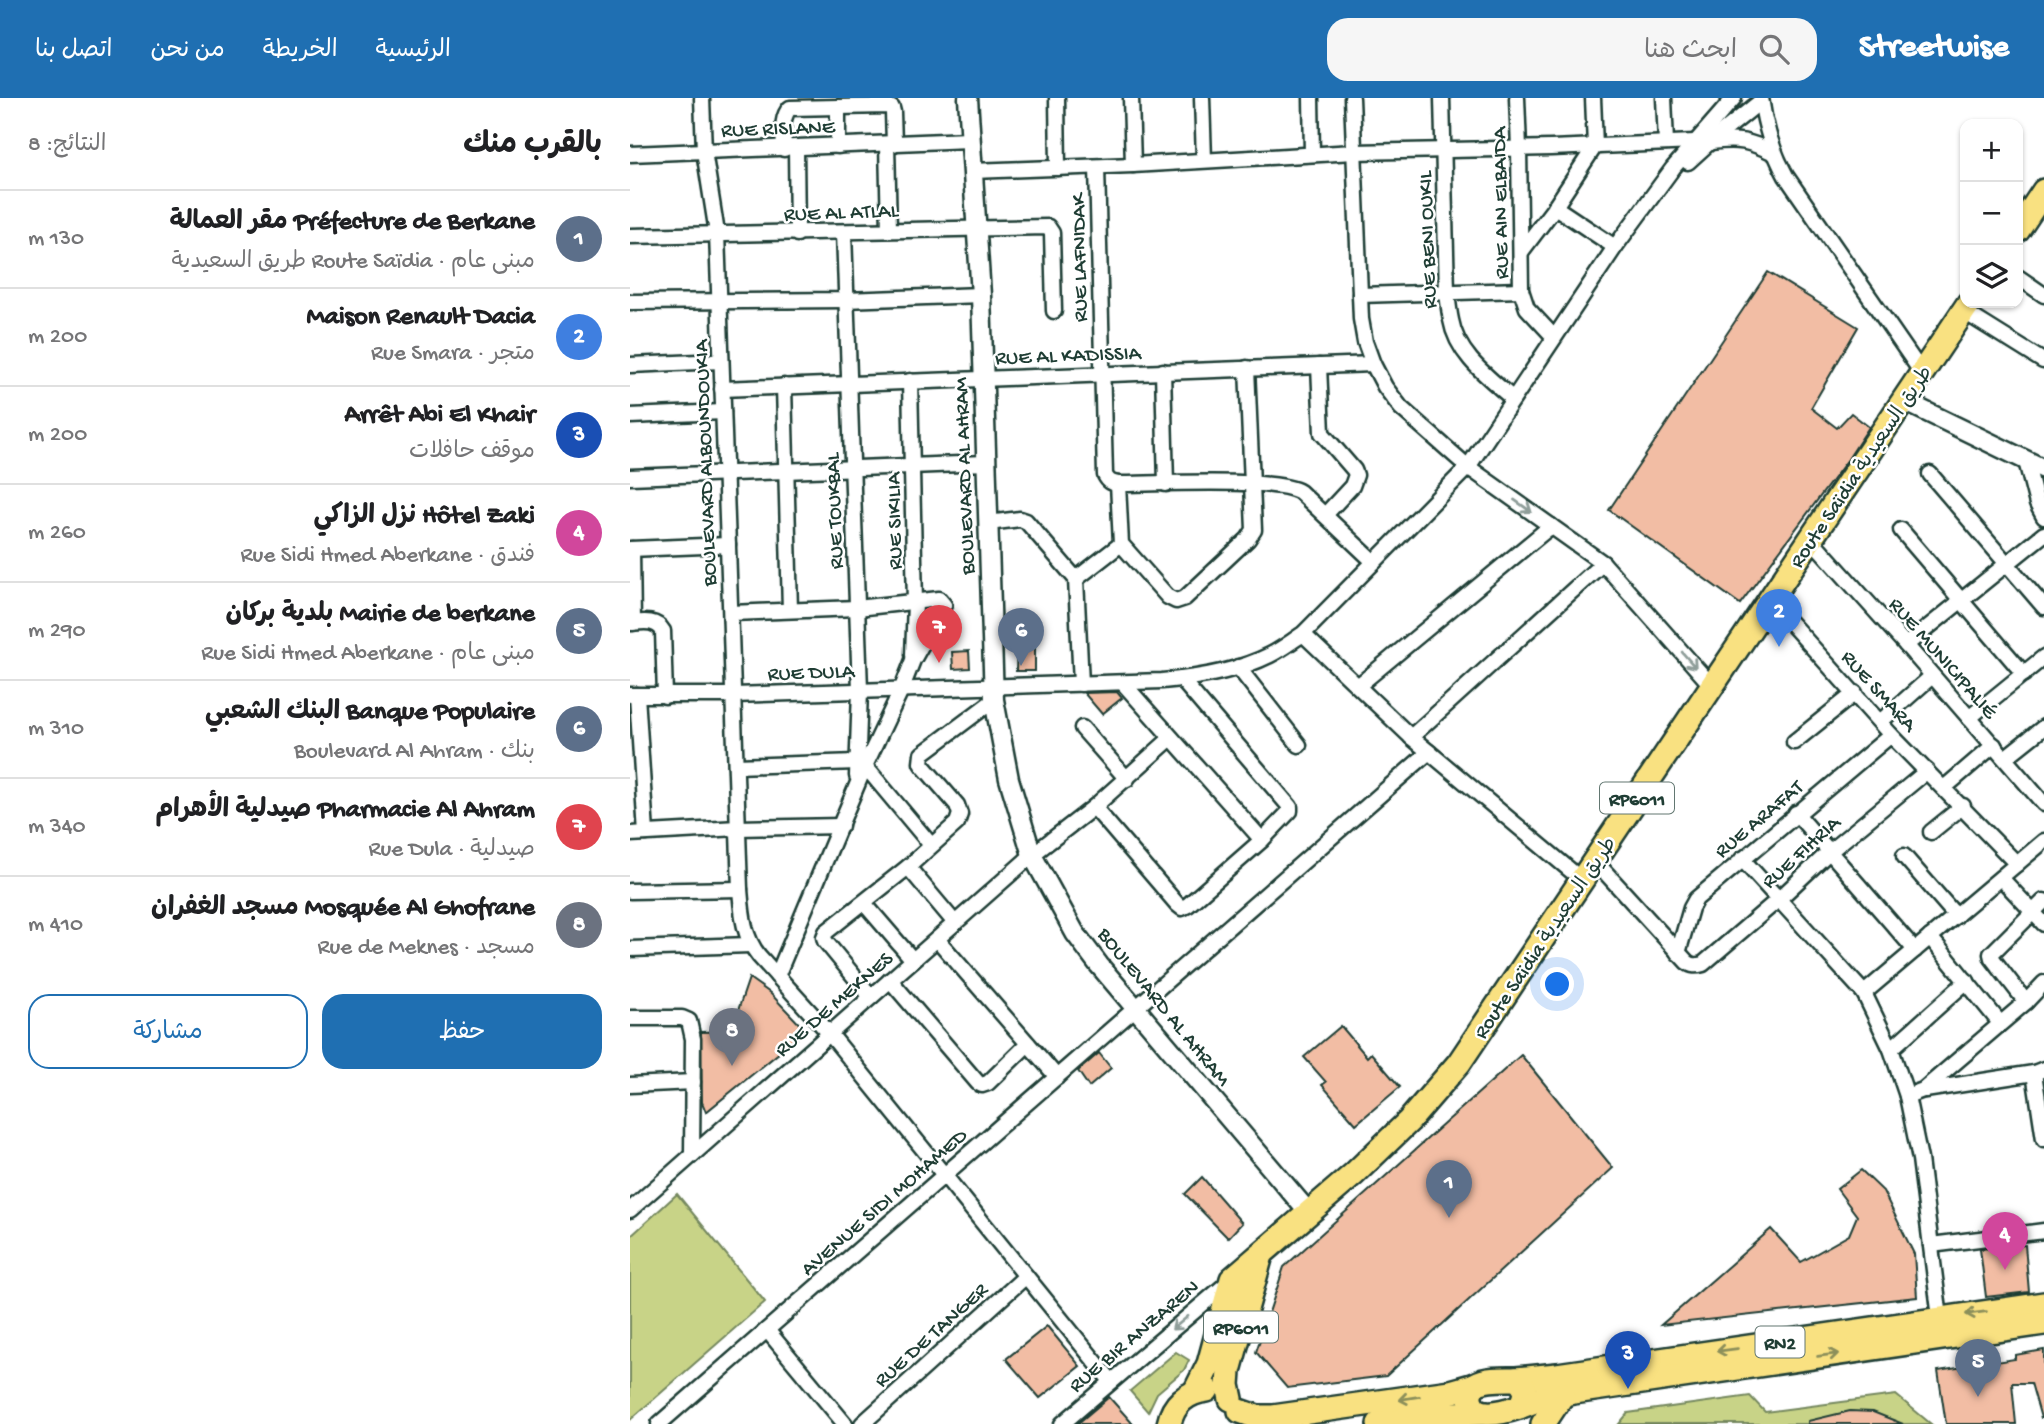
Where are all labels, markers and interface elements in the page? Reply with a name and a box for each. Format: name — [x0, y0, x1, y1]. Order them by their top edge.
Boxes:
search box — [1327, 18, 1817, 81]
icon: search — [1755, 30, 1793, 68]
text: Streetwise — [1859, 30, 2009, 68]
text: اتصل بنا — [35, 37, 112, 66]
text: من نحن — [150, 37, 225, 66]
text: الخريطة — [263, 37, 338, 66]
text: الرئيسية — [376, 37, 451, 66]
text: ابحث هنا — [1644, 37, 1737, 68]
street label: RUE RISLANE — [721, 116, 836, 145]
map controls — [1960, 119, 2023, 308]
button: + — [1960, 119, 2023, 182]
street label: RUE AIN ELBAIDA — [1489, 125, 1516, 279]
text: بالقرب منك — [463, 129, 602, 164]
text: النتائج: 8 — [28, 132, 106, 159]
street label: RUE BENI OUKIL — [1415, 169, 1444, 309]
button: − — [1960, 182, 2023, 245]
street label: RUE LAFNIDAK — [1068, 191, 1095, 322]
street label: RUE AL ATLAL — [783, 200, 900, 229]
text: Préfecture de Berkane مقر العمالة — [170, 208, 535, 239]
text: 130 m — [28, 226, 84, 253]
text: 1 — [574, 226, 584, 253]
button: layers — [1960, 245, 2023, 308]
text: مبنى عام · Route Saïdia طريق السعيدية — [172, 249, 535, 276]
text: Maison Renault Dacia — [306, 303, 535, 334]
text: 200 m — [28, 324, 87, 351]
text: 2 — [573, 324, 585, 351]
street label: BOULEVARD ALBOUNDOUKIA — [691, 338, 724, 588]
text: متجر · Rue Smara — [371, 341, 535, 368]
street label: RUE AL KADISSIA — [995, 342, 1143, 373]
street label: Route Saïdia طريق السعيدية — [1786, 362, 1940, 574]
street label: BOULEVARD AL AHRAM — [951, 376, 982, 576]
text: Arrêt Abi El Khair — [345, 401, 535, 432]
text: 200 m — [28, 422, 87, 449]
text: 3 — [573, 422, 585, 449]
text: موقف حافلات — [409, 439, 535, 466]
street label: RUE TOUKBAL — [822, 451, 851, 569]
street label: RUE SIKILIA — [883, 470, 910, 570]
one-way arrow — [1513, 499, 1532, 513]
text: Hôtel Zaki نزل الزاكي — [313, 502, 535, 533]
text: 260 m — [28, 520, 86, 547]
text: 4 — [574, 520, 584, 547]
text: فندق · Rue Sidi Hmed Aberkane — [241, 543, 535, 570]
pin: 2 — [1756, 589, 1802, 647]
street label: RUE MUNICIPALIÉ — [1882, 593, 2002, 726]
text: Mairie de berkane بلدية بركان — [225, 600, 535, 631]
pin: 7 — [916, 605, 962, 663]
pin: 6 — [998, 608, 1044, 666]
text: 290 m — [28, 618, 86, 645]
text: 5 — [573, 618, 585, 645]
text: مبنى عام · Rue Sidi Hmed Aberkane — [201, 641, 535, 668]
street label: RUE SMARA — [1834, 646, 1922, 740]
one-way arrow — [1681, 651, 1697, 669]
street label: RUE DULA — [767, 660, 857, 689]
text: Banque Populaire البنك الشعبي — [205, 698, 535, 729]
text: 310 m — [28, 716, 84, 743]
text: 6 — [573, 716, 585, 743]
text: بنك · Boulevard Al Ahram — [294, 739, 535, 766]
street label: RUE ARAFAT — [1711, 776, 1810, 865]
road number: RP6011 — [1600, 782, 1674, 814]
text: Pharmacie Al Ahram صيدلية الأهرام — [155, 796, 535, 827]
street label: RUE FIHRIA — [1758, 811, 1848, 895]
text: 340 m — [28, 814, 86, 841]
text: 7 — [573, 814, 585, 841]
street label: Route Saïdia طريق السعيدية — [1470, 833, 1624, 1045]
text: صيدلية · Rue Dula — [368, 837, 535, 864]
text: Mosquée Al Ghofrane مسجد الغفران — [151, 894, 535, 925]
text: 410 m — [28, 912, 83, 939]
text: 8 — [573, 912, 585, 939]
street label: BOULEVARD AL AHRAM — [1090, 923, 1234, 1093]
text: مسجد · Rue de Meknes — [318, 935, 535, 962]
street label: RUE DE MEKNES — [771, 947, 900, 1064]
your location — [1540, 967, 1574, 1001]
button: مشاركة — [28, 994, 308, 1069]
button: حفظ — [322, 994, 602, 1069]
pin: 8 — [709, 1008, 755, 1066]
street label: AVENUE SIDI MOHAMED — [797, 1124, 974, 1283]
pin: 1 — [1426, 1160, 1472, 1218]
pin: 4 — [1982, 1212, 2028, 1270]
street label: RUE BIR ANZAREN — [1065, 1276, 1206, 1400]
street label: RUE DE TANGER — [870, 1278, 995, 1394]
one-way arrow — [1965, 1306, 1988, 1319]
road number: RP6011 — [1204, 1312, 1278, 1343]
one-way arrow — [1171, 1315, 1189, 1331]
road number: RN2 — [1756, 1326, 1804, 1358]
pin: 3 — [1605, 1331, 1651, 1389]
pin: 5 — [1955, 1339, 2001, 1397]
one-way arrow — [1716, 1344, 1739, 1357]
one-way arrow — [1816, 1348, 1838, 1361]
one-way arrow — [1398, 1392, 1420, 1405]

